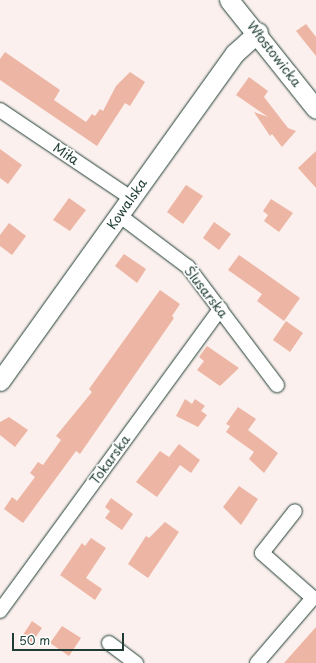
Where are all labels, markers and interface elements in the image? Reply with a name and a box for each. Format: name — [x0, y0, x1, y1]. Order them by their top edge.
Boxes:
street label: Włostowicka — [244, 18, 304, 90]
street label: Miła — [50, 140, 82, 168]
street label: Kowalska — [104, 176, 150, 232]
street label: Ślusarska — [181, 263, 231, 321]
street label: Tokarska — [87, 432, 133, 488]
scale bar — [14, 625, 126, 651]
text: 50 m — [19, 631, 50, 649]

